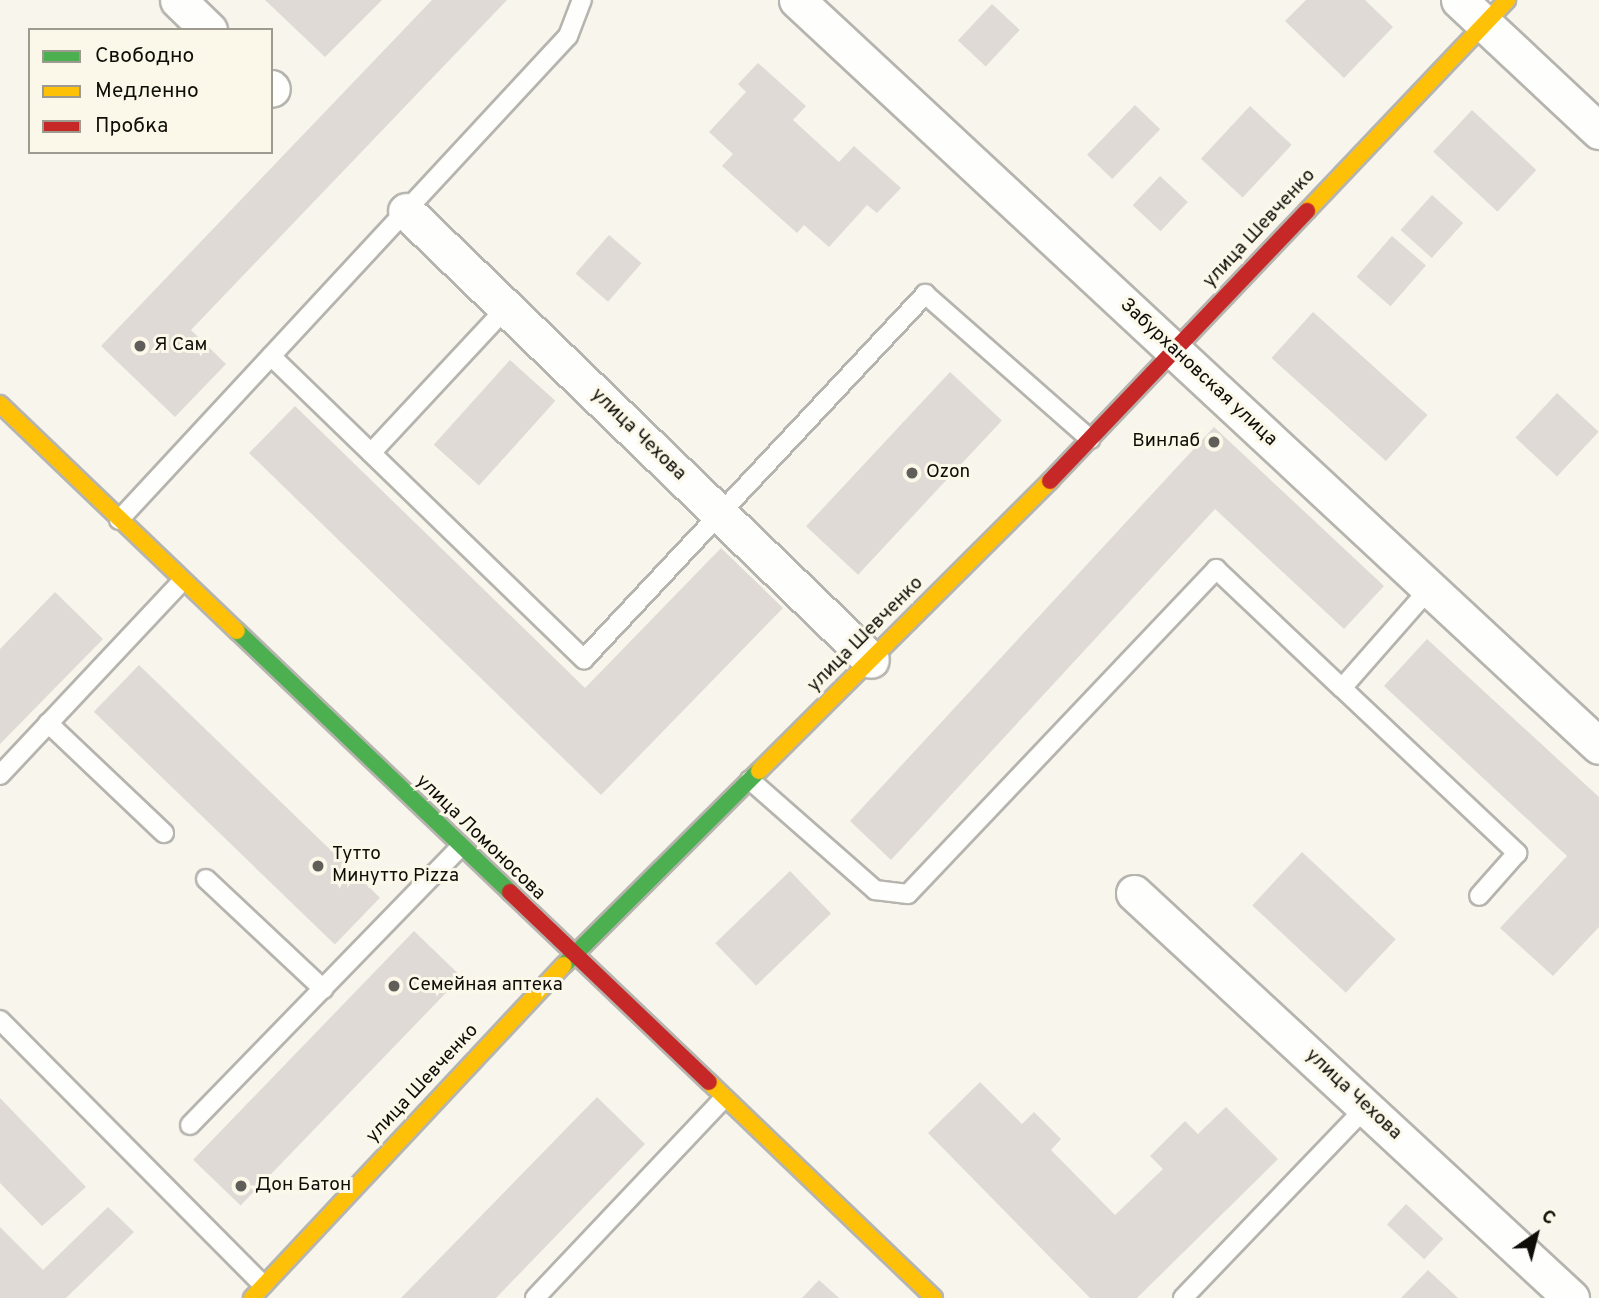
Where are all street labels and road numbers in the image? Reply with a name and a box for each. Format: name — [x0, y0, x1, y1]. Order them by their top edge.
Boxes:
street label: улица Шевченко — [1199, 165, 1321, 293]
street label: Забурхановская улица — [1115, 294, 1281, 452]
street label: улица Чехова — [586, 384, 690, 486]
street label: улица Шевченко — [803, 572, 929, 698]
street label: улица Ломоносова — [410, 770, 550, 906]
street label: улица Шевченко — [362, 1020, 484, 1148]
street label: улица Чехова — [1300, 1045, 1406, 1145]

